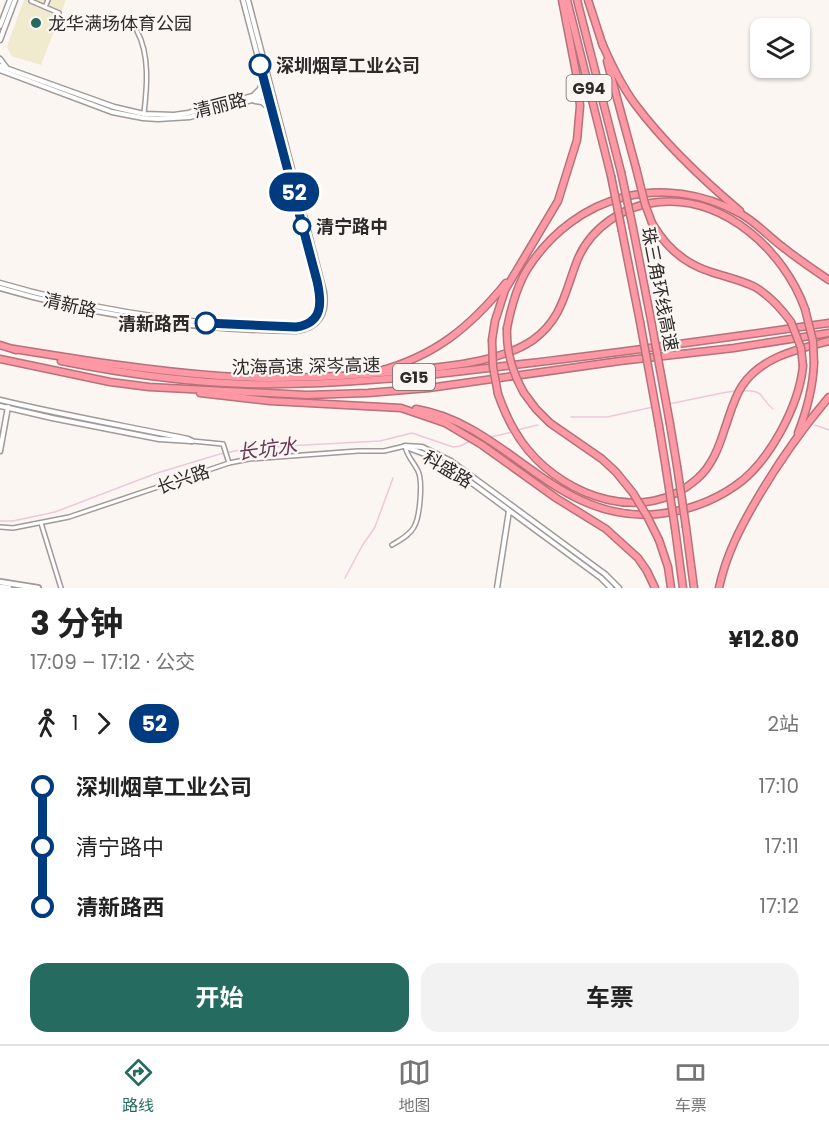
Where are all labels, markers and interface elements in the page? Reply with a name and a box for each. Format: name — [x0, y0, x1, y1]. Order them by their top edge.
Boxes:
place label: 龙华满场体育公园 — [48, 11, 192, 36]
marker: 龙华满场体育公园 — [29, 16, 43, 30]
map controls — [750, 18, 810, 78]
button: layers — [750, 18, 810, 78]
place label: 深圳烟草工业公司 — [276, 53, 420, 78]
marker: 深圳烟草工业公司 — [249, 54, 271, 76]
road number: G94 — [566, 75, 612, 101]
street label: 清丽路 — [191, 86, 249, 124]
line badge: 52 — [267, 172, 321, 212]
text: 52 — [281, 178, 307, 207]
place label: 清宁路中 — [316, 214, 388, 239]
marker: 清宁路中 — [293, 217, 311, 235]
street label: 珠三角环线高速 — [636, 225, 684, 353]
street label: 清新路 — [41, 287, 99, 323]
place label: 清新路西 — [118, 311, 190, 336]
marker: 清新路西 — [195, 312, 217, 334]
street label: 沈海高速 深岑高速 — [231, 352, 381, 380]
road number: G15 — [393, 364, 435, 390]
water label: 长坑水 — [236, 431, 299, 467]
street label: 科盛路 — [418, 444, 478, 494]
street label: 长兴路 — [153, 458, 213, 500]
text: 3 分钟 — [30, 600, 123, 647]
text: ¥12.80 — [729, 624, 799, 655]
text: 17:09 – 17:12 · 公交 — [30, 648, 195, 676]
icon: walk — [30, 707, 63, 740]
icon: forward — [87, 707, 120, 740]
text: 1 — [72, 709, 78, 737]
text: 52 — [141, 709, 167, 738]
text: 2站 — [768, 710, 799, 738]
text: 深圳烟草工业公司 — [76, 772, 252, 803]
text: 17:10 — [758, 772, 799, 800]
text: 清宁路中 — [76, 832, 164, 863]
text: 17:11 — [765, 832, 799, 860]
text: 清新路西 — [76, 892, 164, 923]
text: 17:12 — [760, 892, 799, 920]
button: 开始 — [30, 963, 409, 1032]
button: 车票 — [421, 963, 799, 1032]
tab: 路线 — [122, 1056, 155, 1118]
tab: 地图 — [398, 1056, 431, 1118]
tab: 车票 — [674, 1056, 707, 1118]

